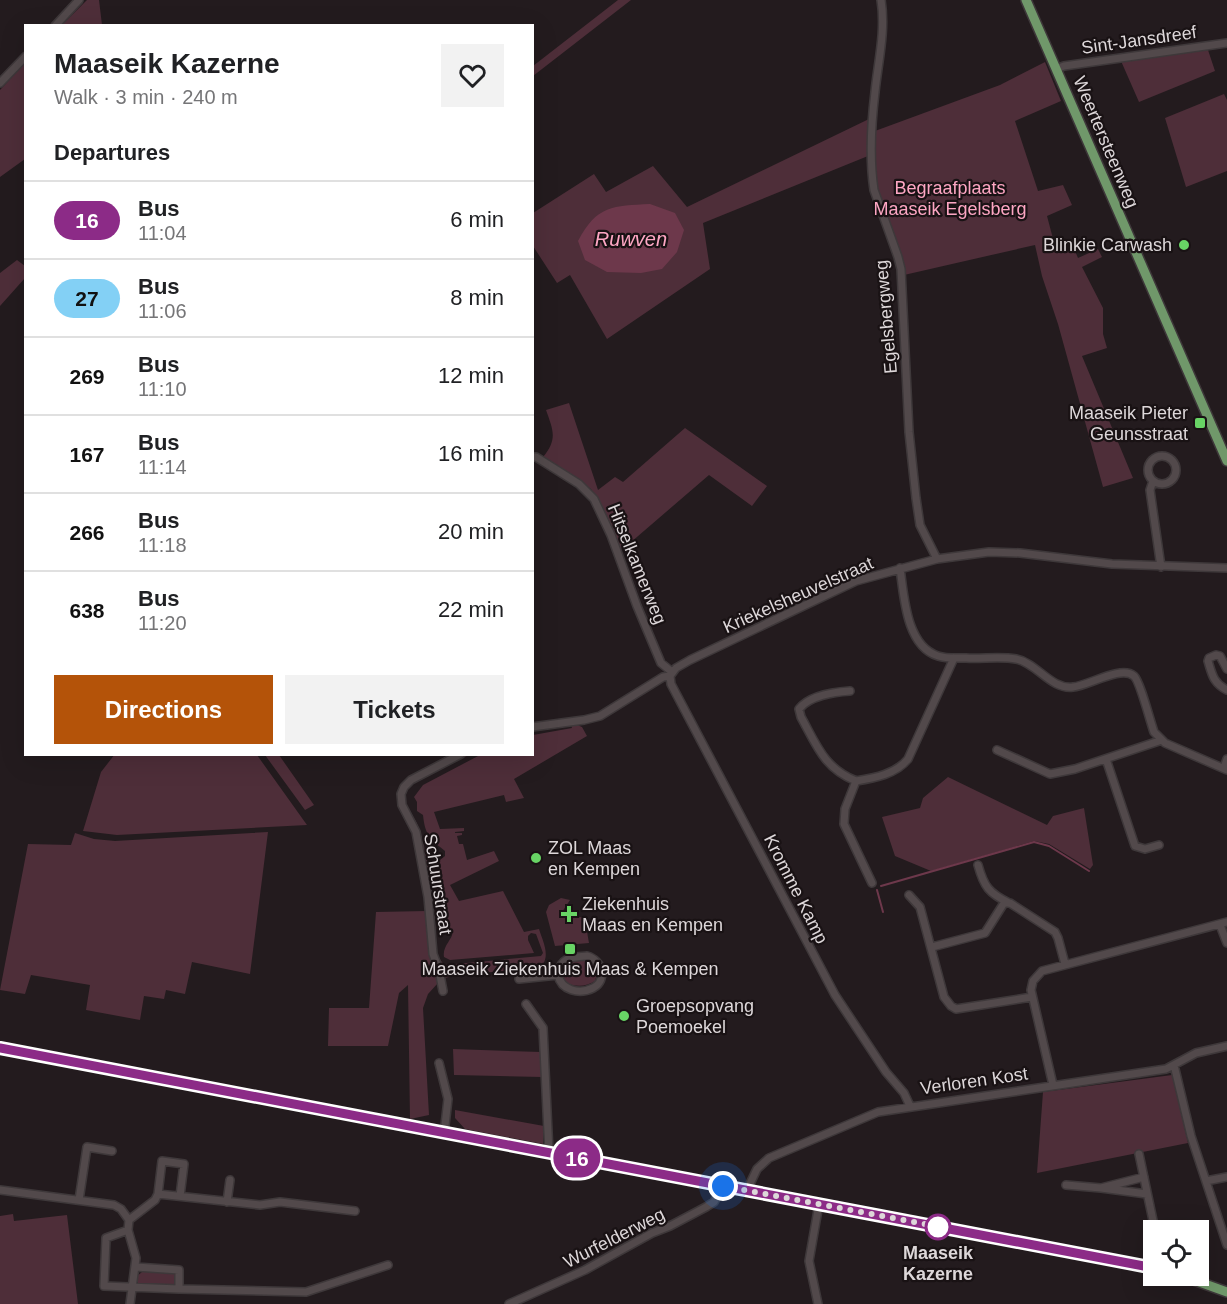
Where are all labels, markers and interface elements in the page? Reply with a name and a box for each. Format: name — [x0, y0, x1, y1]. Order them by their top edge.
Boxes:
street label: Sint-Jansdreef — [1080, 22, 1199, 58]
button: heart — [441, 44, 504, 107]
text: Maaseik Kazerne — [54, 48, 280, 79]
street label: Weertersteenweg — [1069, 73, 1143, 211]
text: Walk · 3 min · 240 m — [54, 86, 238, 108]
text: Departures — [54, 140, 170, 165]
park label: Begraafplaats Maaseik Egelsberg — [873, 178, 1027, 219]
text: Bus — [138, 196, 180, 221]
text: 6 min — [450, 207, 504, 232]
text: 16 — [75, 209, 99, 232]
text: 11:04 — [138, 222, 187, 244]
water label: Ruwven — [595, 228, 667, 250]
place label: Blinkie Carwash — [1043, 235, 1172, 255]
marker: Blinkie Carwash — [1177, 238, 1191, 252]
street label: Egelsbergweg — [871, 259, 901, 375]
text: Bus — [138, 274, 180, 299]
text: 8 min — [450, 285, 504, 310]
text: 27 — [75, 287, 99, 310]
text: 11:06 — [138, 300, 187, 322]
text: Bus — [138, 352, 180, 377]
text: 12 min — [438, 363, 504, 388]
text: 269 — [69, 365, 105, 388]
text: 11:10 — [138, 378, 187, 400]
place label: Maaseik Pieter Geunsstraat — [1069, 403, 1188, 444]
marker: Maaseik Pieter Geunsstraat — [1193, 416, 1207, 430]
text: Bus — [138, 430, 180, 455]
text: 16 min — [438, 441, 504, 466]
text: 167 — [69, 443, 105, 466]
text: 11:14 — [138, 456, 187, 478]
street label: Hitselkamerweg — [604, 501, 670, 627]
text: Bus — [138, 508, 180, 533]
text: 20 min — [438, 519, 504, 544]
text: 266 — [69, 521, 105, 544]
text: 11:18 — [138, 534, 187, 556]
street label: Kriekelsheuvelstraat — [720, 553, 876, 637]
text: Bus — [138, 586, 180, 611]
text: 22 min — [438, 597, 504, 622]
text: 638 — [69, 599, 105, 622]
text: 11:20 — [138, 612, 187, 634]
button: Directions — [54, 675, 273, 744]
button: Tickets — [285, 675, 504, 744]
street label: Kromme Kamp — [760, 831, 832, 947]
street label: Schuurstraat — [420, 832, 456, 936]
place label: ZOL Maas en Kempen — [548, 838, 640, 879]
marker: ZOL Maas en Kempen — [529, 851, 543, 865]
place label: Ziekenhuis Maas en Kempen — [582, 894, 723, 935]
marker: Ziekenhuis Maas en Kempen — [560, 905, 578, 923]
marker: Maaseik Ziekenhuis Maas & Kempen — [563, 942, 577, 956]
place label: Maaseik Ziekenhuis Maas & Kempen — [421, 959, 719, 979]
place label: Groepsopvang Poemoekel — [636, 996, 754, 1037]
marker: Groepsopvang Poemoekel — [617, 1009, 631, 1023]
street label: Verloren Kost — [919, 1064, 1029, 1098]
line badge: 16 — [550, 1138, 604, 1178]
text: 16 — [565, 1147, 589, 1170]
your location — [708, 1171, 738, 1201]
street label: Wurfelderweg — [560, 1204, 668, 1272]
marker: Maaseik Kazerne — [925, 1214, 951, 1240]
map controls — [1143, 1220, 1209, 1286]
button: locate — [1143, 1220, 1209, 1286]
place label: Maaseik Kazerne — [903, 1243, 974, 1284]

